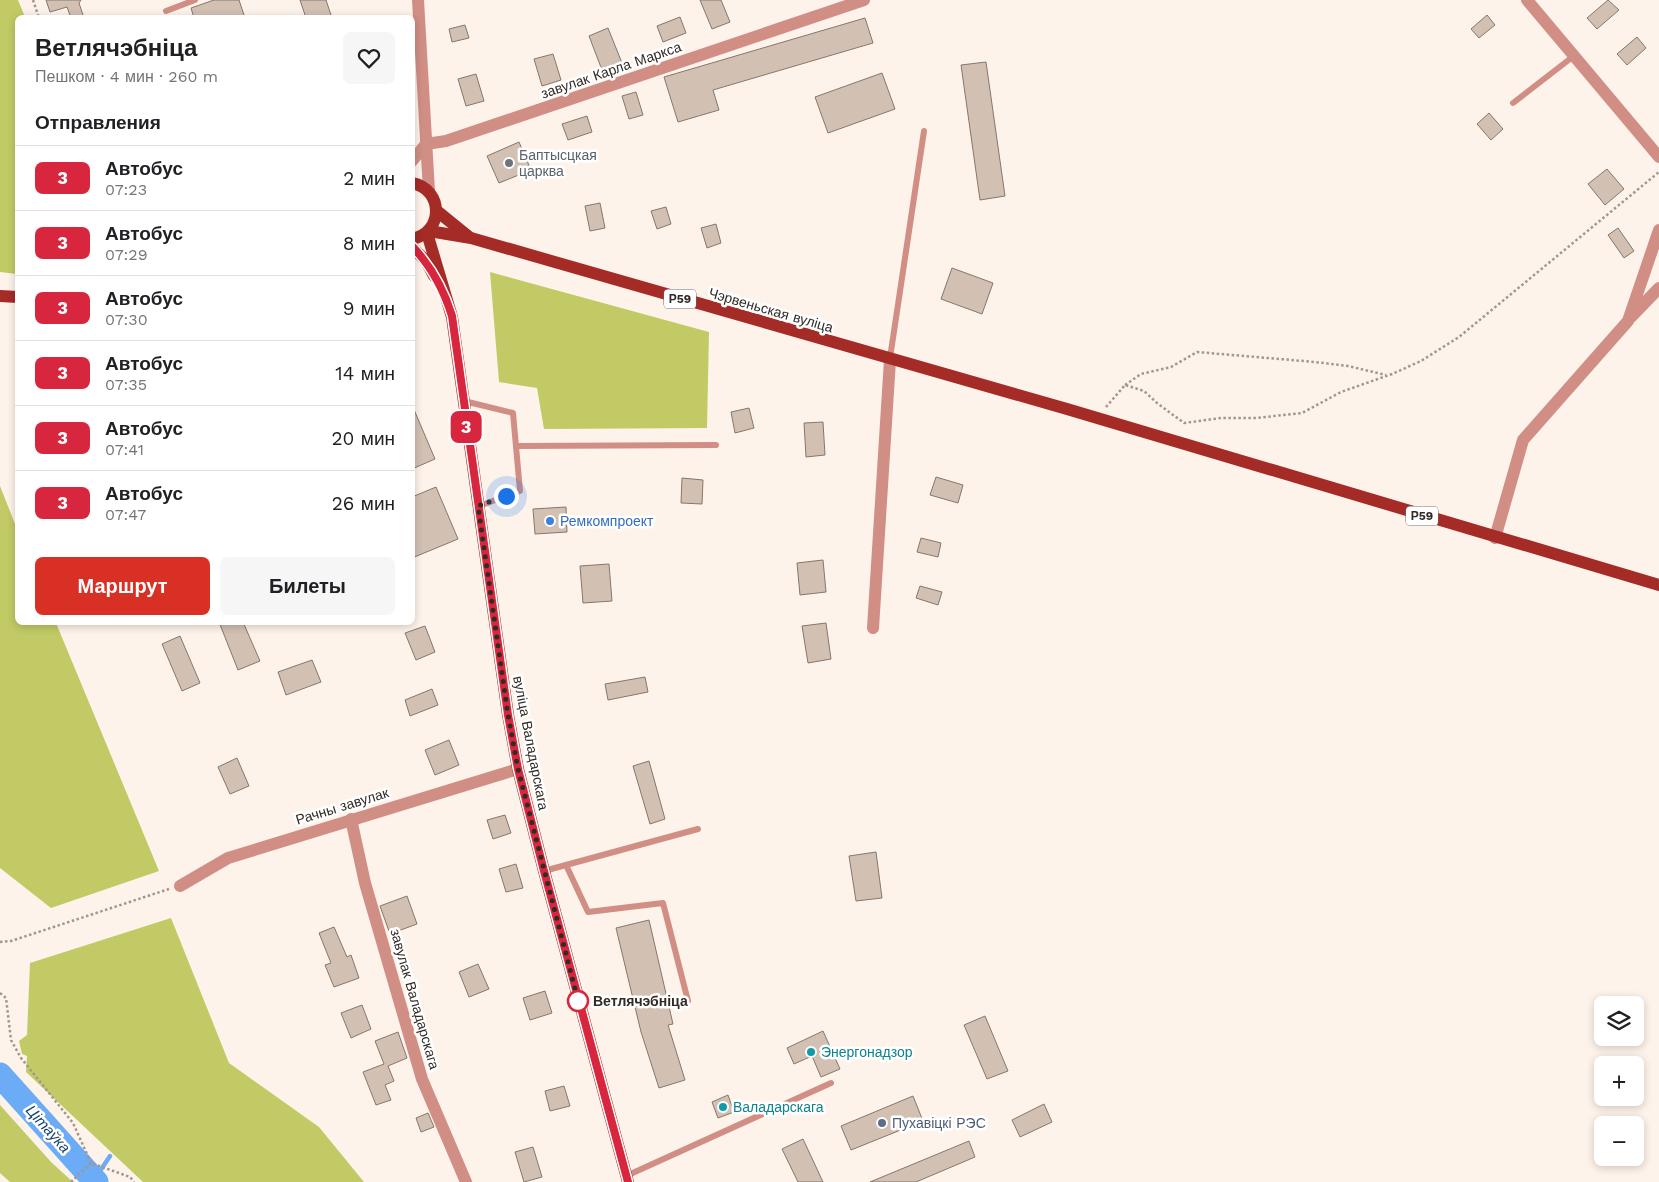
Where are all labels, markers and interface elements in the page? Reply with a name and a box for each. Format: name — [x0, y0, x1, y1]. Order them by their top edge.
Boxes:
button: heart — [343, 32, 395, 84]
text: Ветлячэбніца — [35, 34, 197, 62]
street label: завулак Карла Маркса — [539, 38, 683, 102]
text: Пешком · 4 мин · 260 m — [35, 67, 218, 86]
text: Отправления — [35, 111, 161, 134]
place label: Баптысцкая царква — [519, 147, 597, 179]
text: Автобус — [105, 157, 183, 180]
marker: Баптысцкая царква — [503, 157, 515, 169]
text: 3 — [57, 167, 68, 188]
text: 2 мин — [343, 167, 395, 190]
text: 07:23 — [105, 180, 147, 199]
text: Автобус — [105, 222, 183, 245]
text: 3 — [57, 232, 68, 253]
text: 8 мин — [343, 232, 395, 255]
text: 07:29 — [105, 245, 148, 264]
street label: Чэрвеньская вуліца — [707, 285, 835, 336]
text: Автобус — [105, 287, 183, 310]
road number: Р59 — [664, 290, 696, 308]
text: 3 — [57, 297, 68, 318]
text: 9 мин — [343, 297, 395, 320]
text: 07:30 — [105, 310, 148, 329]
text: Автобус — [105, 352, 183, 375]
text: 3 — [57, 362, 68, 383]
text: 14 мин — [335, 362, 395, 385]
text: 07:35 — [105, 375, 147, 394]
line badge: 3 — [450, 411, 482, 443]
text: 3 — [461, 416, 471, 437]
text: Автобус — [105, 417, 183, 440]
text: 3 — [57, 427, 68, 448]
text: 20 мин — [331, 427, 395, 450]
text: 07:41 — [105, 440, 144, 459]
text: Автобус — [105, 482, 183, 505]
your location — [494, 484, 519, 509]
text: 3 — [57, 492, 68, 513]
text: 26 мин — [332, 492, 395, 515]
text: 07:47 — [105, 505, 146, 524]
road number: Р59 — [1406, 506, 1438, 526]
place label: Ремкомпроект — [560, 513, 654, 529]
marker: Ремкомпроект — [544, 515, 556, 527]
button: Маршрут — [35, 557, 210, 615]
button: Билеты — [220, 557, 395, 615]
street label: вуліца Валадарскага — [510, 675, 552, 812]
street label: Рачны завулак — [294, 784, 391, 828]
street label: завулак Валадарскага — [387, 927, 443, 1071]
marker: Ветлячэбніца — [567, 990, 589, 1012]
place label: Ветлячэбніца — [593, 993, 688, 1009]
map controls — [1594, 996, 1644, 1166]
button: layers — [1594, 996, 1644, 1046]
place label: Энергонадзор — [821, 1044, 913, 1060]
marker: Энергонадзор — [805, 1046, 817, 1058]
button: + — [1594, 1056, 1644, 1106]
place label: Валадарскага — [733, 1099, 824, 1115]
water label: Цітаўка — [22, 1101, 74, 1157]
marker: Валадарскага — [717, 1101, 729, 1113]
place label: Пухавіцкі РЭС — [892, 1115, 986, 1131]
button: − — [1594, 1116, 1644, 1166]
marker: Пухавіцкі РЭС — [876, 1117, 888, 1129]

